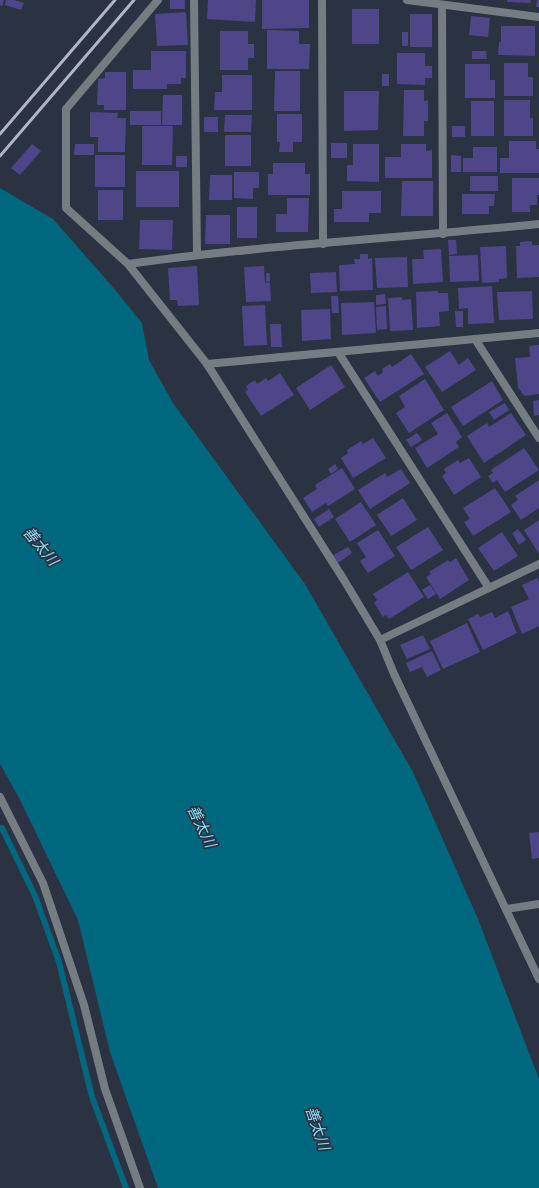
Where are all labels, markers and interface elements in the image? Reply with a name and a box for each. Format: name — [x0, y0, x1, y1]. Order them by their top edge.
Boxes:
water label: 善太川 — [20, 523, 63, 570]
water label: 善太川 — [184, 802, 220, 852]
water label: 善太川 — [303, 1104, 334, 1154]

